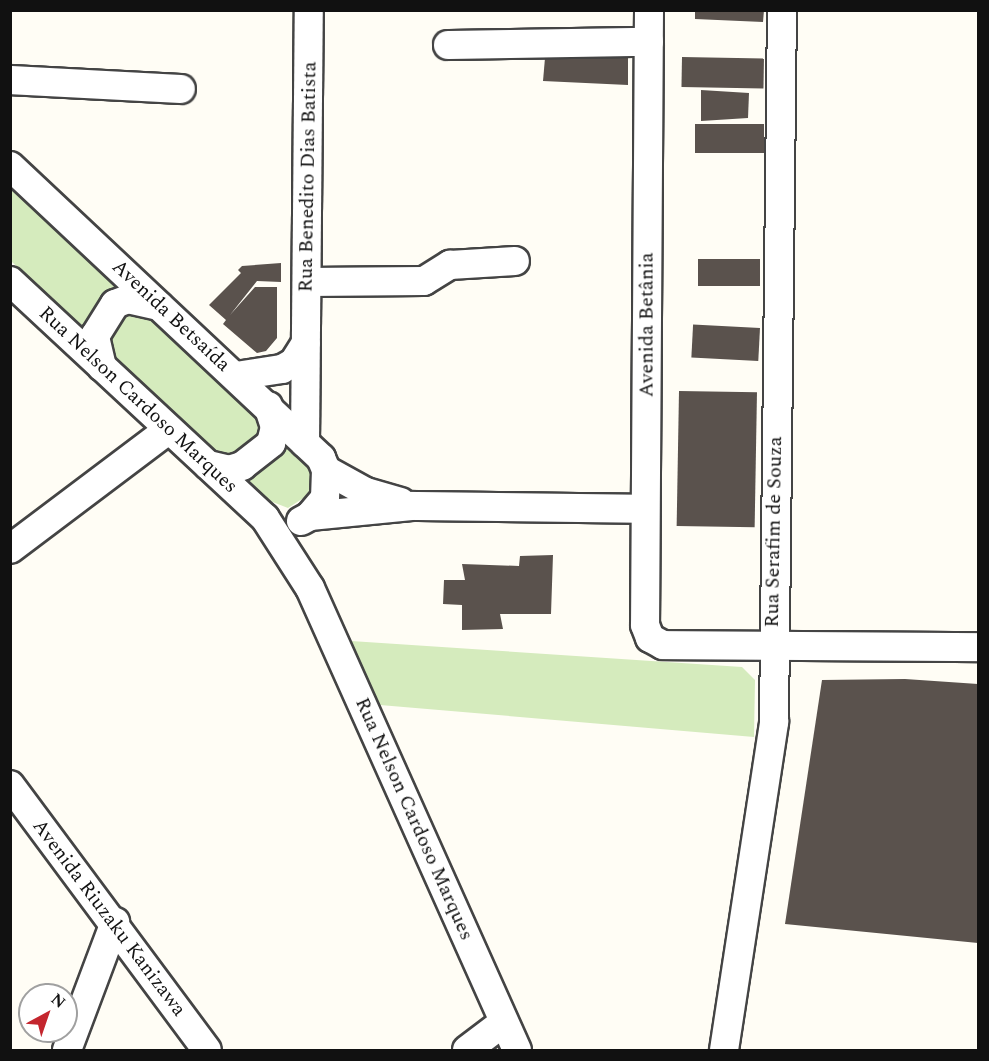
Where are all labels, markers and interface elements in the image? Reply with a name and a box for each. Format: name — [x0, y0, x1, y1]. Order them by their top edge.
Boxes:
street label: Rua Benedito Dias Batista — [294, 61, 322, 293]
street label: Avenida Betânia — [635, 253, 659, 397]
street label: Avenida Betsaída — [107, 255, 235, 377]
street label: Rua Nelson Cardoso Marques — [34, 302, 242, 498]
street label: Rua Serafim de Souza — [760, 436, 788, 628]
street label: Rua Nelson Cardoso Marques — [350, 694, 478, 944]
street label: Avenida Riuzaku Kanizawa — [27, 815, 191, 1021]
north arrow — [18, 983, 78, 1043]
text: N — [46, 987, 71, 1014]

